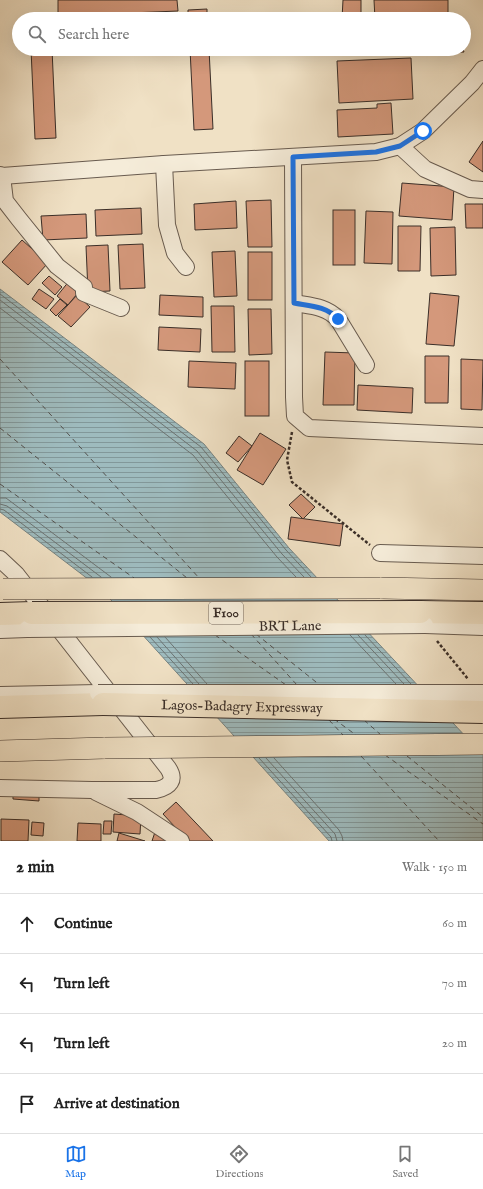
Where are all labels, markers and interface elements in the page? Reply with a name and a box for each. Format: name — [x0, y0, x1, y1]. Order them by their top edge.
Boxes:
search box — [12, 12, 471, 56]
icon: search — [26, 23, 48, 45]
text: Search here — [58, 25, 129, 44]
route start — [414, 122, 432, 140]
route end — [329, 310, 347, 328]
road number: F100 — [209, 602, 243, 624]
street label: BRT Lane — [259, 617, 322, 636]
street label: Lagos-Badagry Expressway — [161, 696, 323, 718]
text: 2 min — [16, 857, 54, 878]
text: Walk · 150 m — [402, 859, 467, 876]
icon: ahead — [16, 913, 38, 935]
text: Continue — [54, 914, 112, 933]
text: 60 m — [442, 915, 467, 932]
icon: left — [16, 973, 38, 995]
text: Turn left — [54, 974, 110, 993]
text: 70 m — [442, 975, 467, 992]
icon: left — [16, 1033, 38, 1055]
text: Turn left — [54, 1034, 110, 1053]
text: 20 m — [442, 1035, 467, 1052]
icon: arrive — [16, 1093, 38, 1115]
text: Arrive at destination — [54, 1094, 180, 1113]
tab: Map — [65, 1143, 87, 1181]
tab: Directions — [216, 1143, 263, 1181]
tab: Saved — [392, 1143, 418, 1181]

